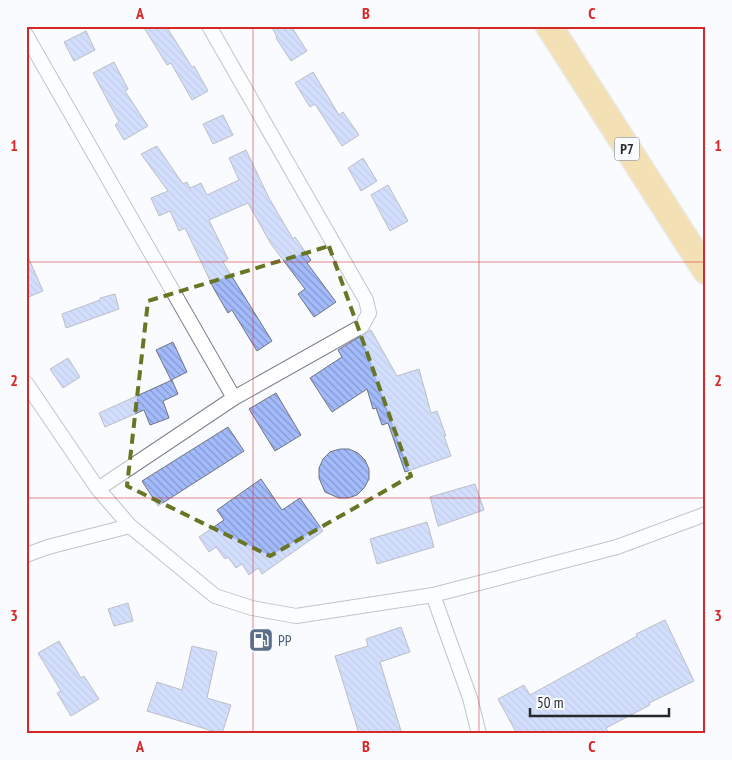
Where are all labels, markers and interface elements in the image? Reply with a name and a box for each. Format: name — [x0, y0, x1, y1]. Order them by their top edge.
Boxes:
text: A — [135, 3, 145, 23]
text: B — [362, 3, 370, 23]
text: C — [588, 3, 596, 23]
text: 1 — [10, 135, 18, 155]
text: 1 — [714, 135, 722, 155]
road number: P7 — [614, 138, 640, 160]
text: 2 — [10, 370, 18, 390]
text: 2 — [714, 370, 722, 390]
text: 3 — [10, 605, 18, 625]
text: 3 — [714, 605, 722, 625]
fuel station icon: PP — [248, 627, 274, 653]
place label: PP — [278, 631, 292, 650]
scale bar — [530, 685, 668, 717]
text: 50 m — [537, 693, 563, 712]
text: A — [135, 736, 145, 756]
text: B — [362, 736, 370, 756]
text: C — [588, 736, 596, 756]

